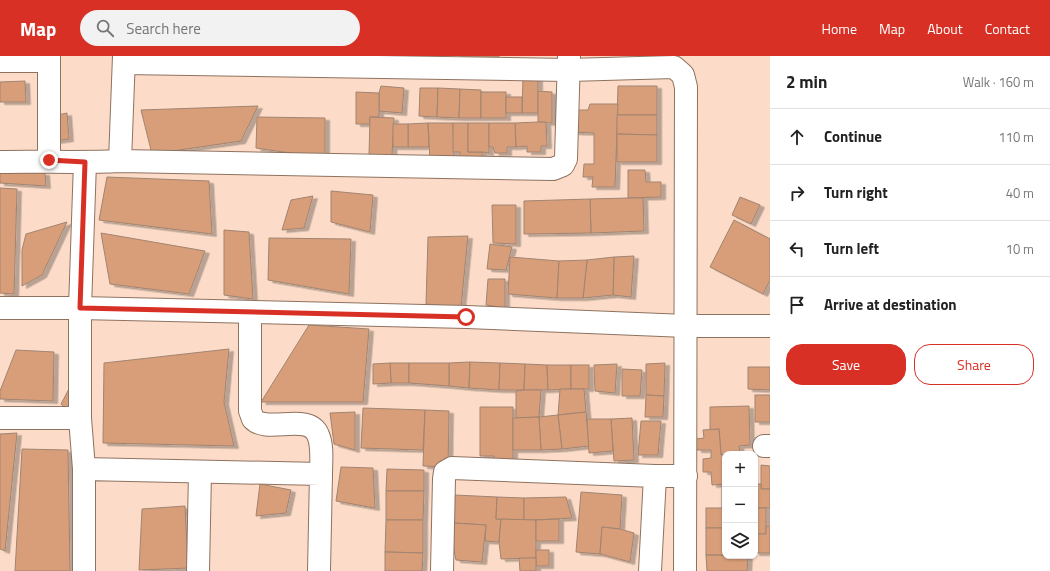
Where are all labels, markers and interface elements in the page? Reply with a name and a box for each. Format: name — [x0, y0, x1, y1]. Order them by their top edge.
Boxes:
search box — [80, 10, 360, 46]
text: Map — [20, 14, 56, 43]
icon: search — [94, 17, 116, 39]
text: Search here — [126, 17, 201, 40]
text: Home — [822, 18, 857, 39]
text: Map — [879, 18, 905, 39]
text: About — [927, 18, 963, 39]
text: Contact — [985, 18, 1030, 39]
text: 2 min — [786, 69, 827, 95]
text: Walk · 160 m — [963, 72, 1034, 92]
text: Continue — [824, 125, 882, 148]
icon: ahead — [786, 126, 808, 148]
text: 110 m — [998, 127, 1034, 147]
route end — [40, 151, 58, 169]
text: Turn right — [824, 181, 888, 204]
icon: right — [786, 182, 808, 204]
text: 40 m — [1006, 183, 1034, 203]
text: Turn left — [824, 237, 879, 260]
icon: left — [786, 238, 808, 260]
text: 10 m — [1006, 239, 1034, 259]
text: Arrive at destination — [824, 293, 957, 316]
icon: arrive — [786, 294, 808, 316]
route start — [457, 308, 475, 326]
button: Save — [786, 344, 906, 385]
button: Share — [914, 344, 1034, 385]
map controls — [722, 451, 758, 559]
button: + — [722, 451, 758, 487]
button: − — [722, 487, 758, 523]
button: layers — [722, 523, 758, 559]

